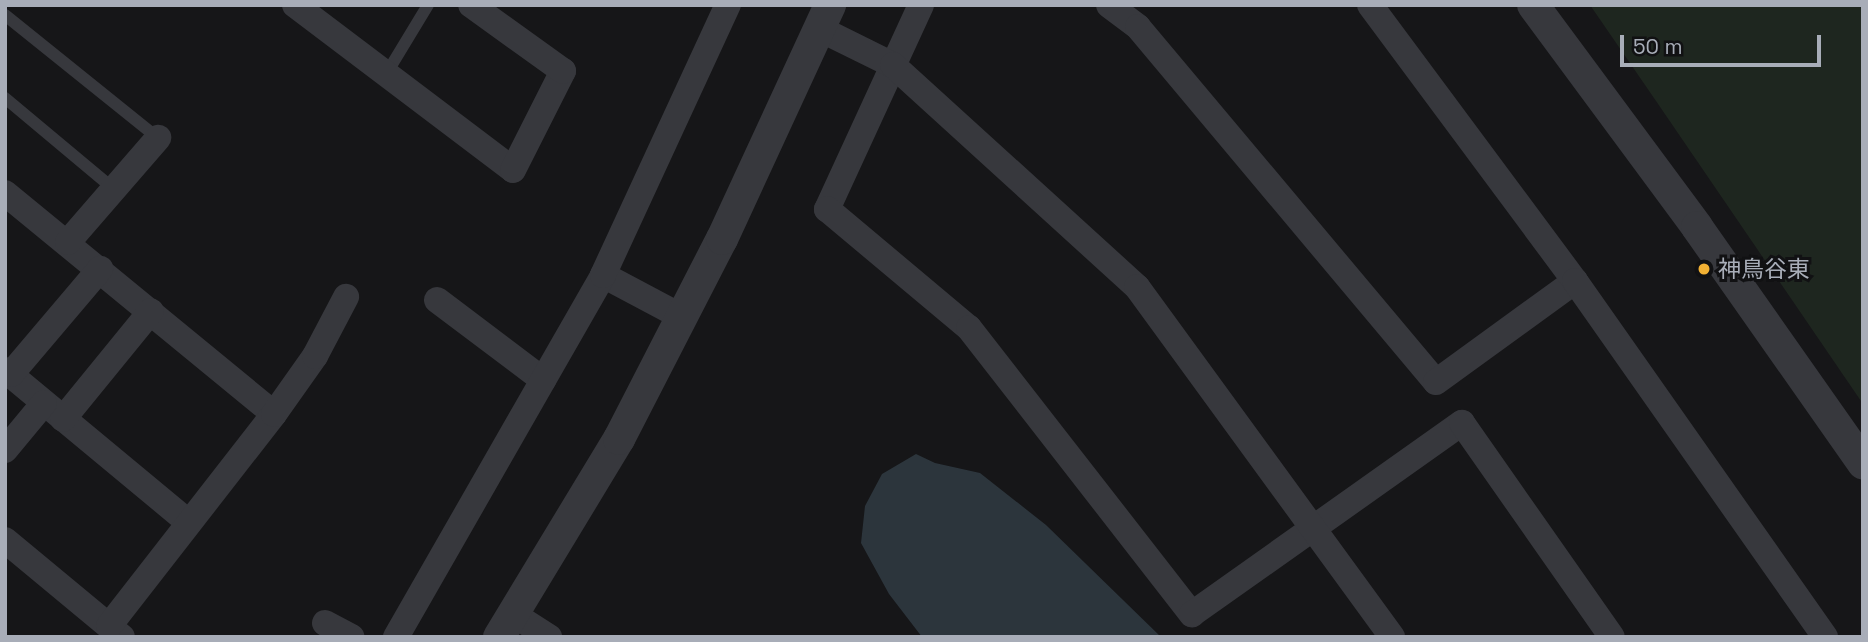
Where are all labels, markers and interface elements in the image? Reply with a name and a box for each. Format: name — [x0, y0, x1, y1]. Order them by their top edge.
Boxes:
scale bar — [1623, 21, 1824, 65]
text: 50 m — [1633, 33, 1683, 60]
place label: 神鳥谷東 — [1718, 255, 1810, 283]
marker: 神鳥谷東 — [1696, 261, 1712, 277]

